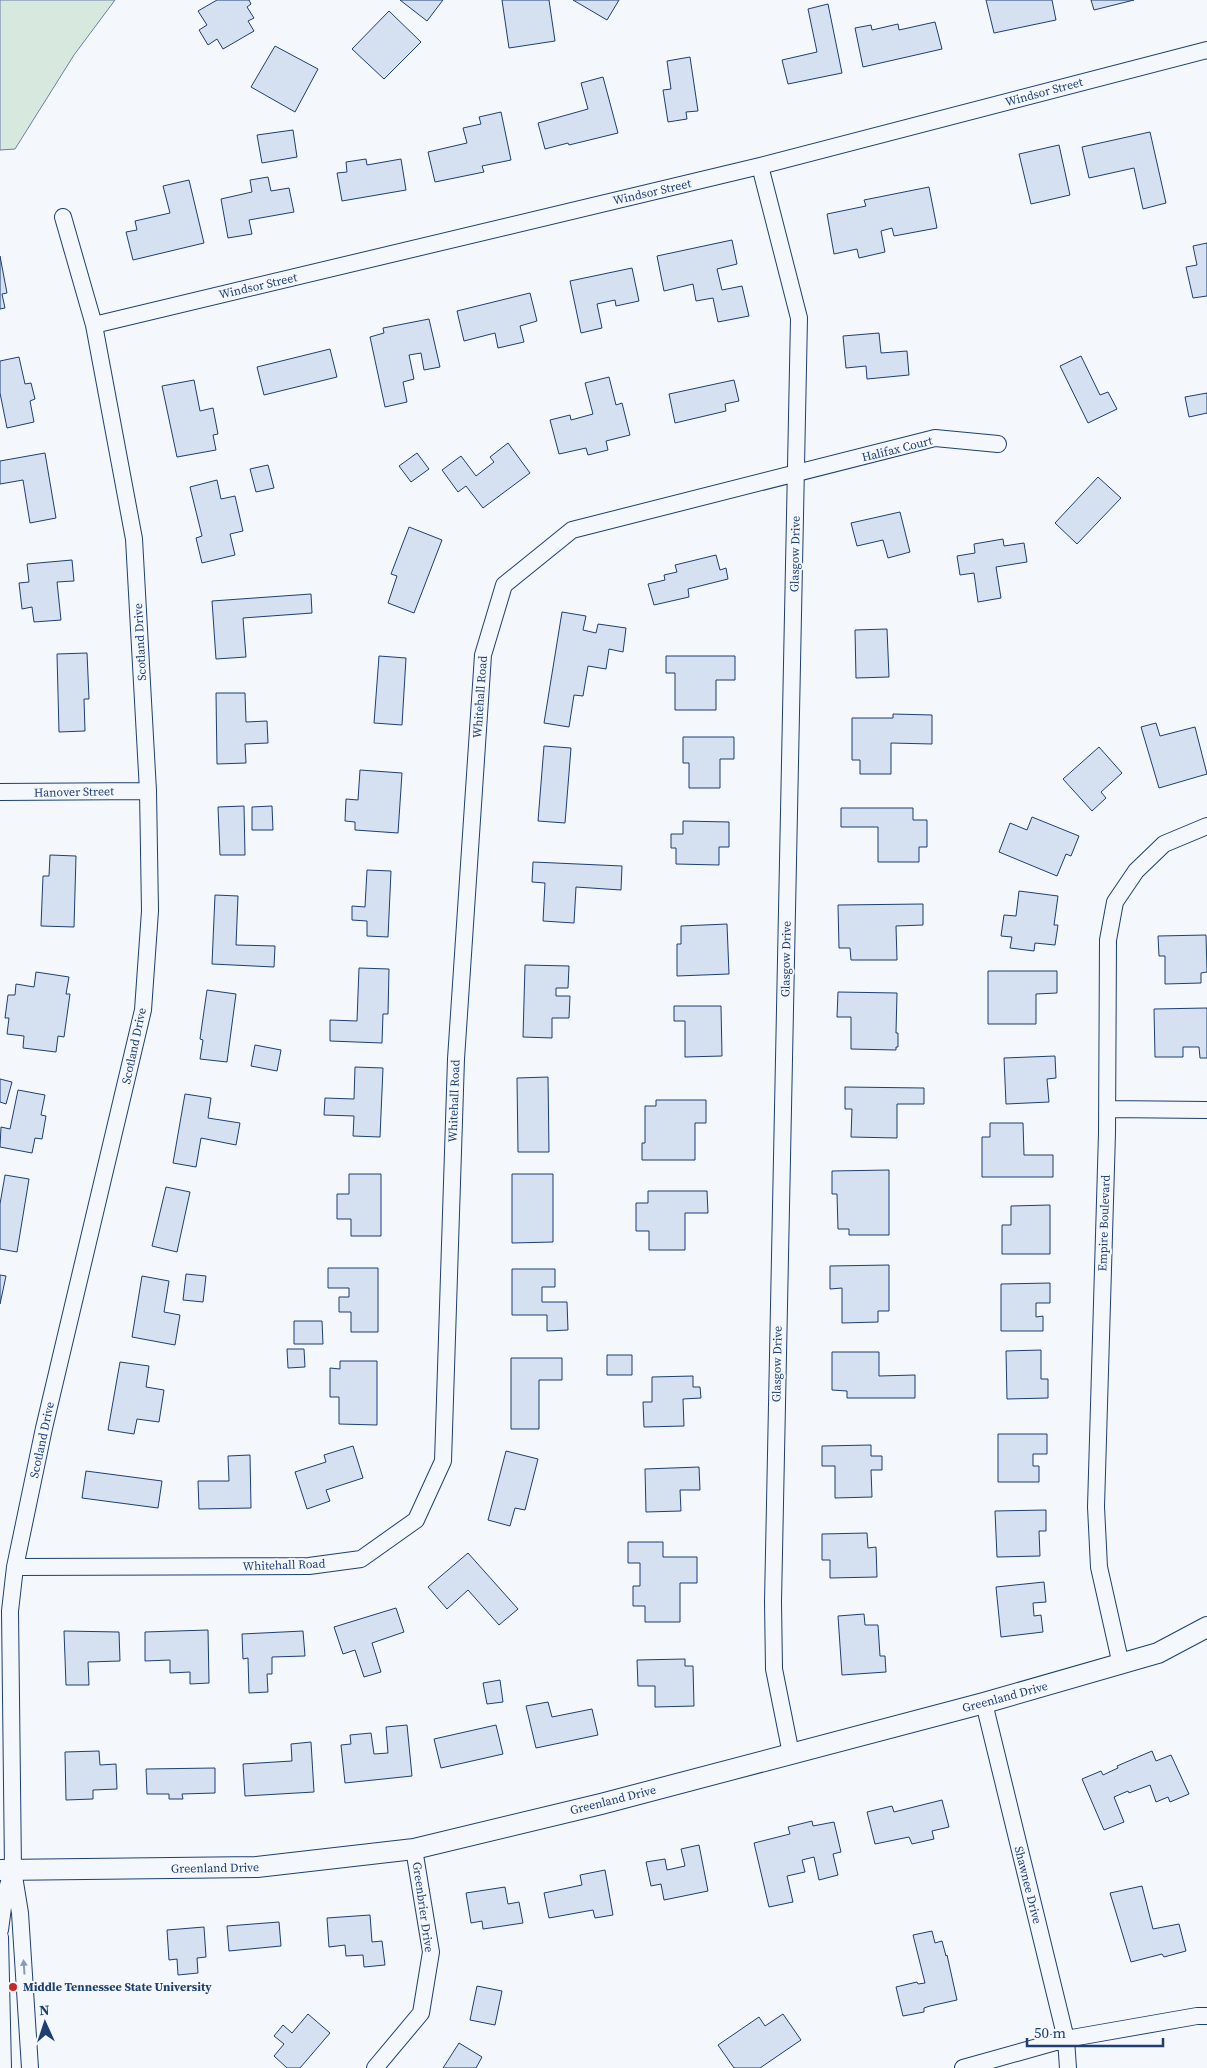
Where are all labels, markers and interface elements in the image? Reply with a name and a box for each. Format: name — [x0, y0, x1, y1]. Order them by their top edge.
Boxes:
street label: Windsor Street — [1003, 74, 1085, 110]
street label: Windsor Street — [611, 175, 693, 209]
street label: Windsor Street — [217, 269, 299, 303]
street label: Halifax Court — [860, 432, 934, 465]
street label: Glasgow Drive — [786, 516, 804, 592]
street label: Scotland Drive — [130, 603, 150, 681]
street label: Whitehall Road — [469, 655, 491, 739]
street label: Hanover Street — [34, 783, 114, 801]
street label: Glasgow Drive — [777, 921, 795, 997]
street label: Scotland Drive — [118, 1006, 150, 1086]
street label: Whitehall Road — [445, 1059, 463, 1143]
street label: Empire Boulevard — [1094, 1174, 1114, 1272]
street label: Glasgow Drive — [768, 1326, 786, 1402]
street label: Scotland Drive — [26, 1400, 58, 1480]
street label: Whitehall Road — [242, 1556, 326, 1574]
street label: Greenland Drive — [960, 1678, 1050, 1716]
street label: Greenland Drive — [568, 1782, 658, 1818]
street label: Shawnee Drive — [1011, 1844, 1045, 1926]
street label: Greenland Drive — [171, 1859, 259, 1877]
street label: Greenbrier Drive — [409, 1861, 437, 1953]
one-way arrow — [19, 1959, 27, 1975]
place label: Middle Tennessee State University — [23, 1979, 212, 1995]
marker: Middle Tennessee State University — [7, 1981, 19, 1993]
north arrow — [20, 1998, 70, 2048]
text: N — [39, 2000, 50, 2020]
scale bar — [1027, 2016, 1163, 2048]
text: 50 m — [1034, 2022, 1066, 2043]

